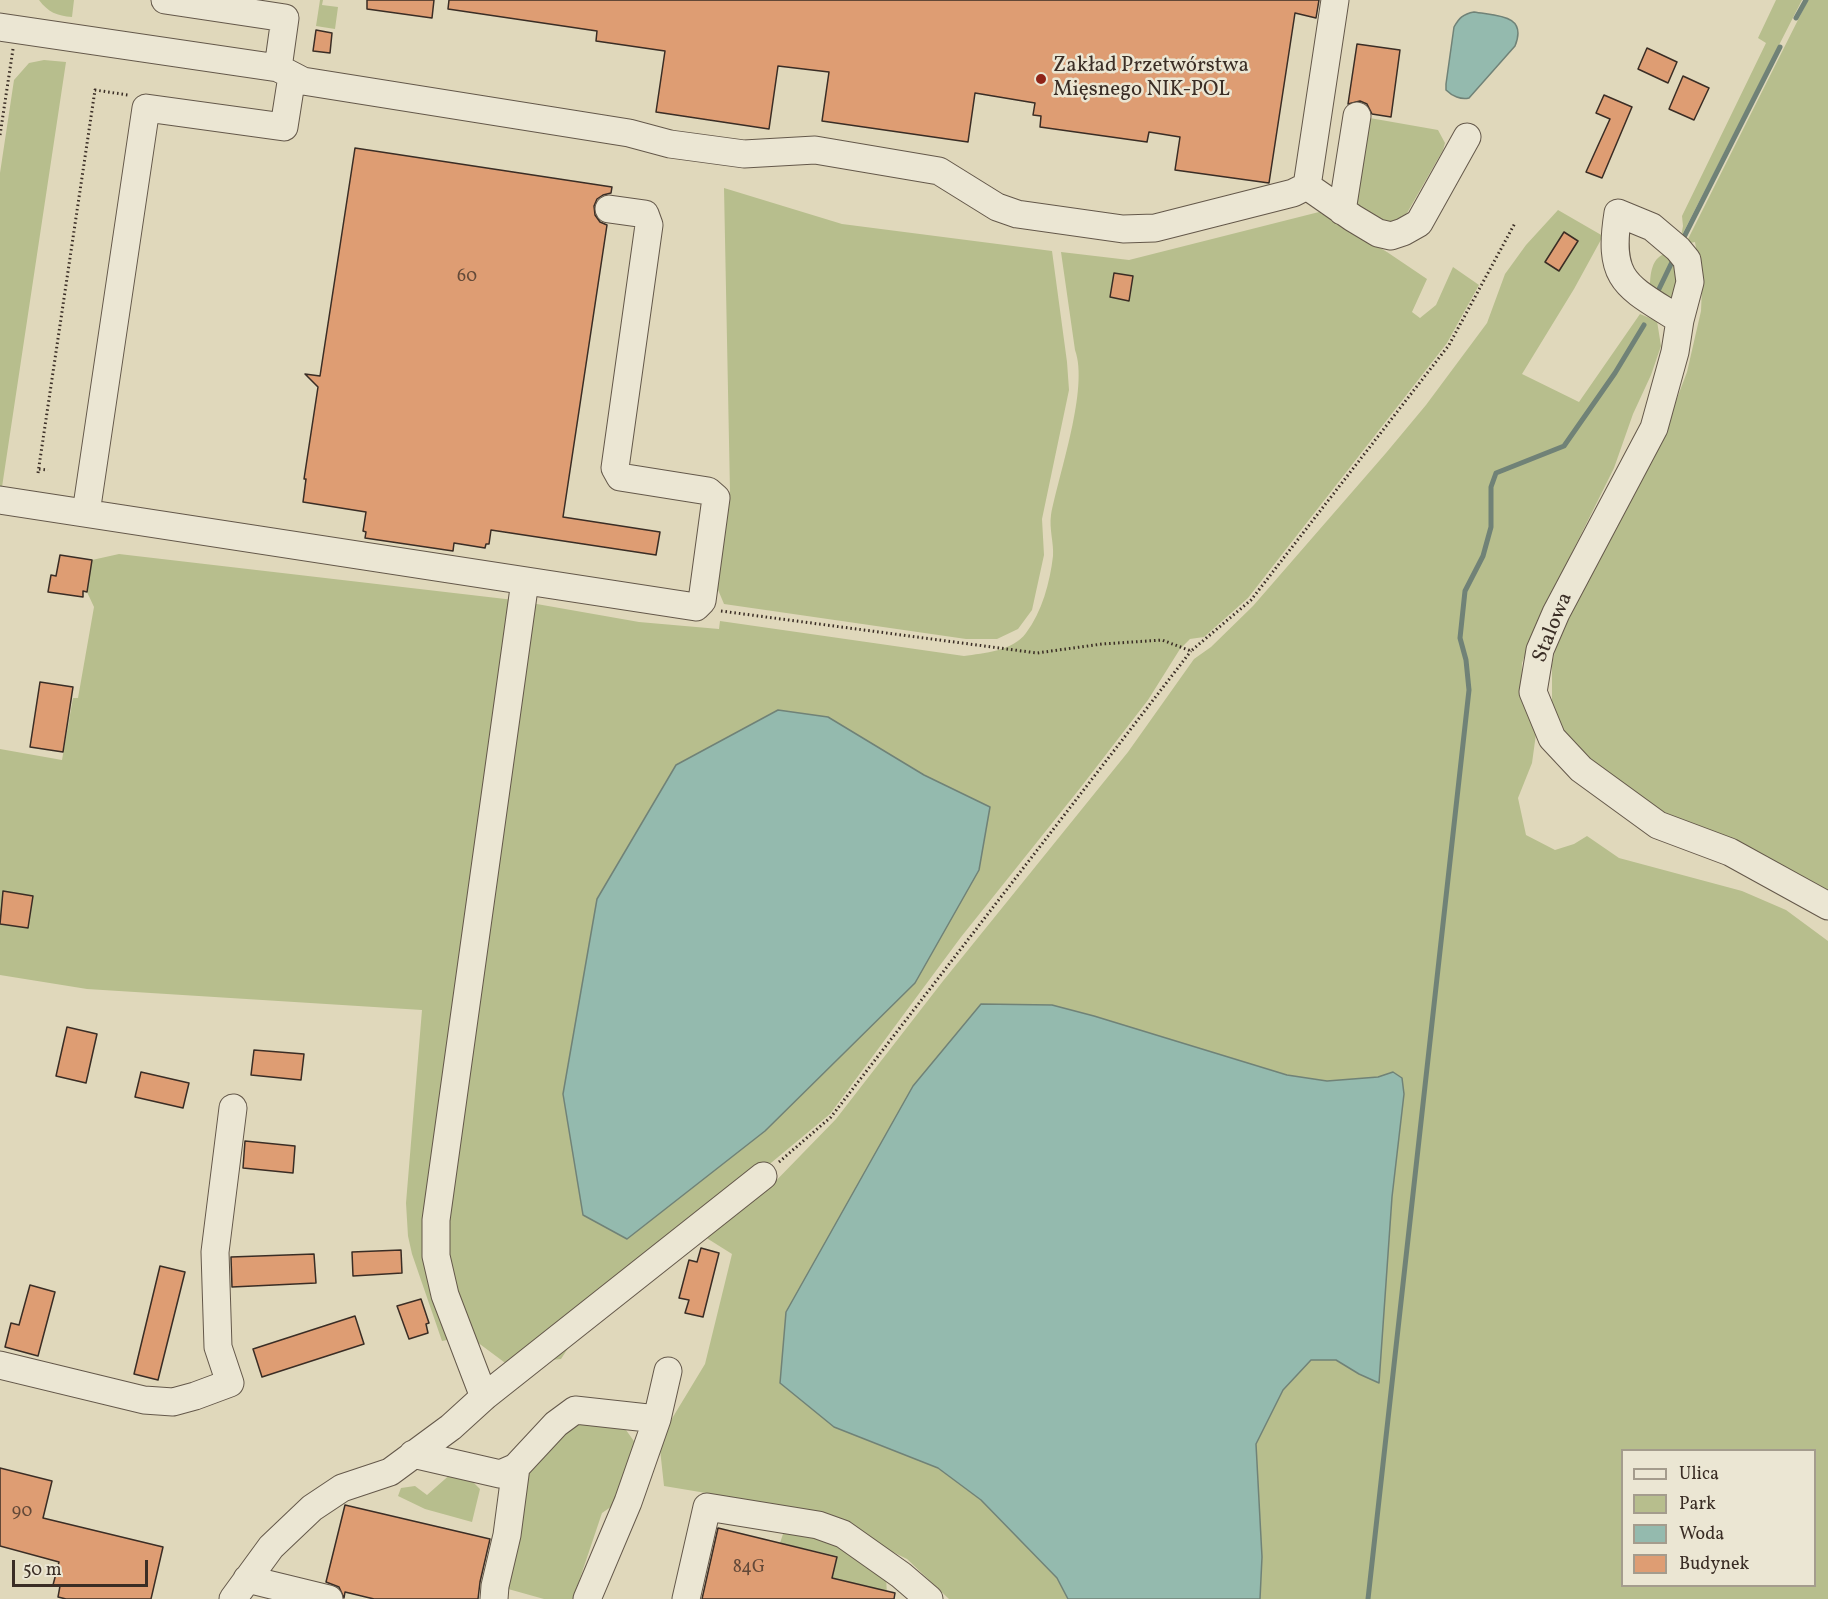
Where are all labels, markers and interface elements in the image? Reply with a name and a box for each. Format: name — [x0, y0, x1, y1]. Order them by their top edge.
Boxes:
place label: Zakład Przetwórstwa Mięsnego NIK-POL — [1053, 54, 1249, 104]
marker: Zakład Przetwórstwa Mięsnego NIK-POL — [1034, 72, 1048, 86]
house number: 60 — [457, 267, 477, 289]
street label: Stalowa — [1529, 589, 1579, 667]
legend — [1621, 1449, 1816, 1587]
text: Ulica — [1679, 1462, 1719, 1487]
text: Park — [1679, 1492, 1716, 1517]
house number: 90 — [12, 1502, 32, 1524]
text: Woda — [1679, 1522, 1724, 1547]
scale bar — [15, 1548, 152, 1586]
text: Budynek — [1679, 1552, 1749, 1577]
text: 50 m — [23, 1558, 62, 1583]
house number: 84G — [733, 1558, 765, 1580]

